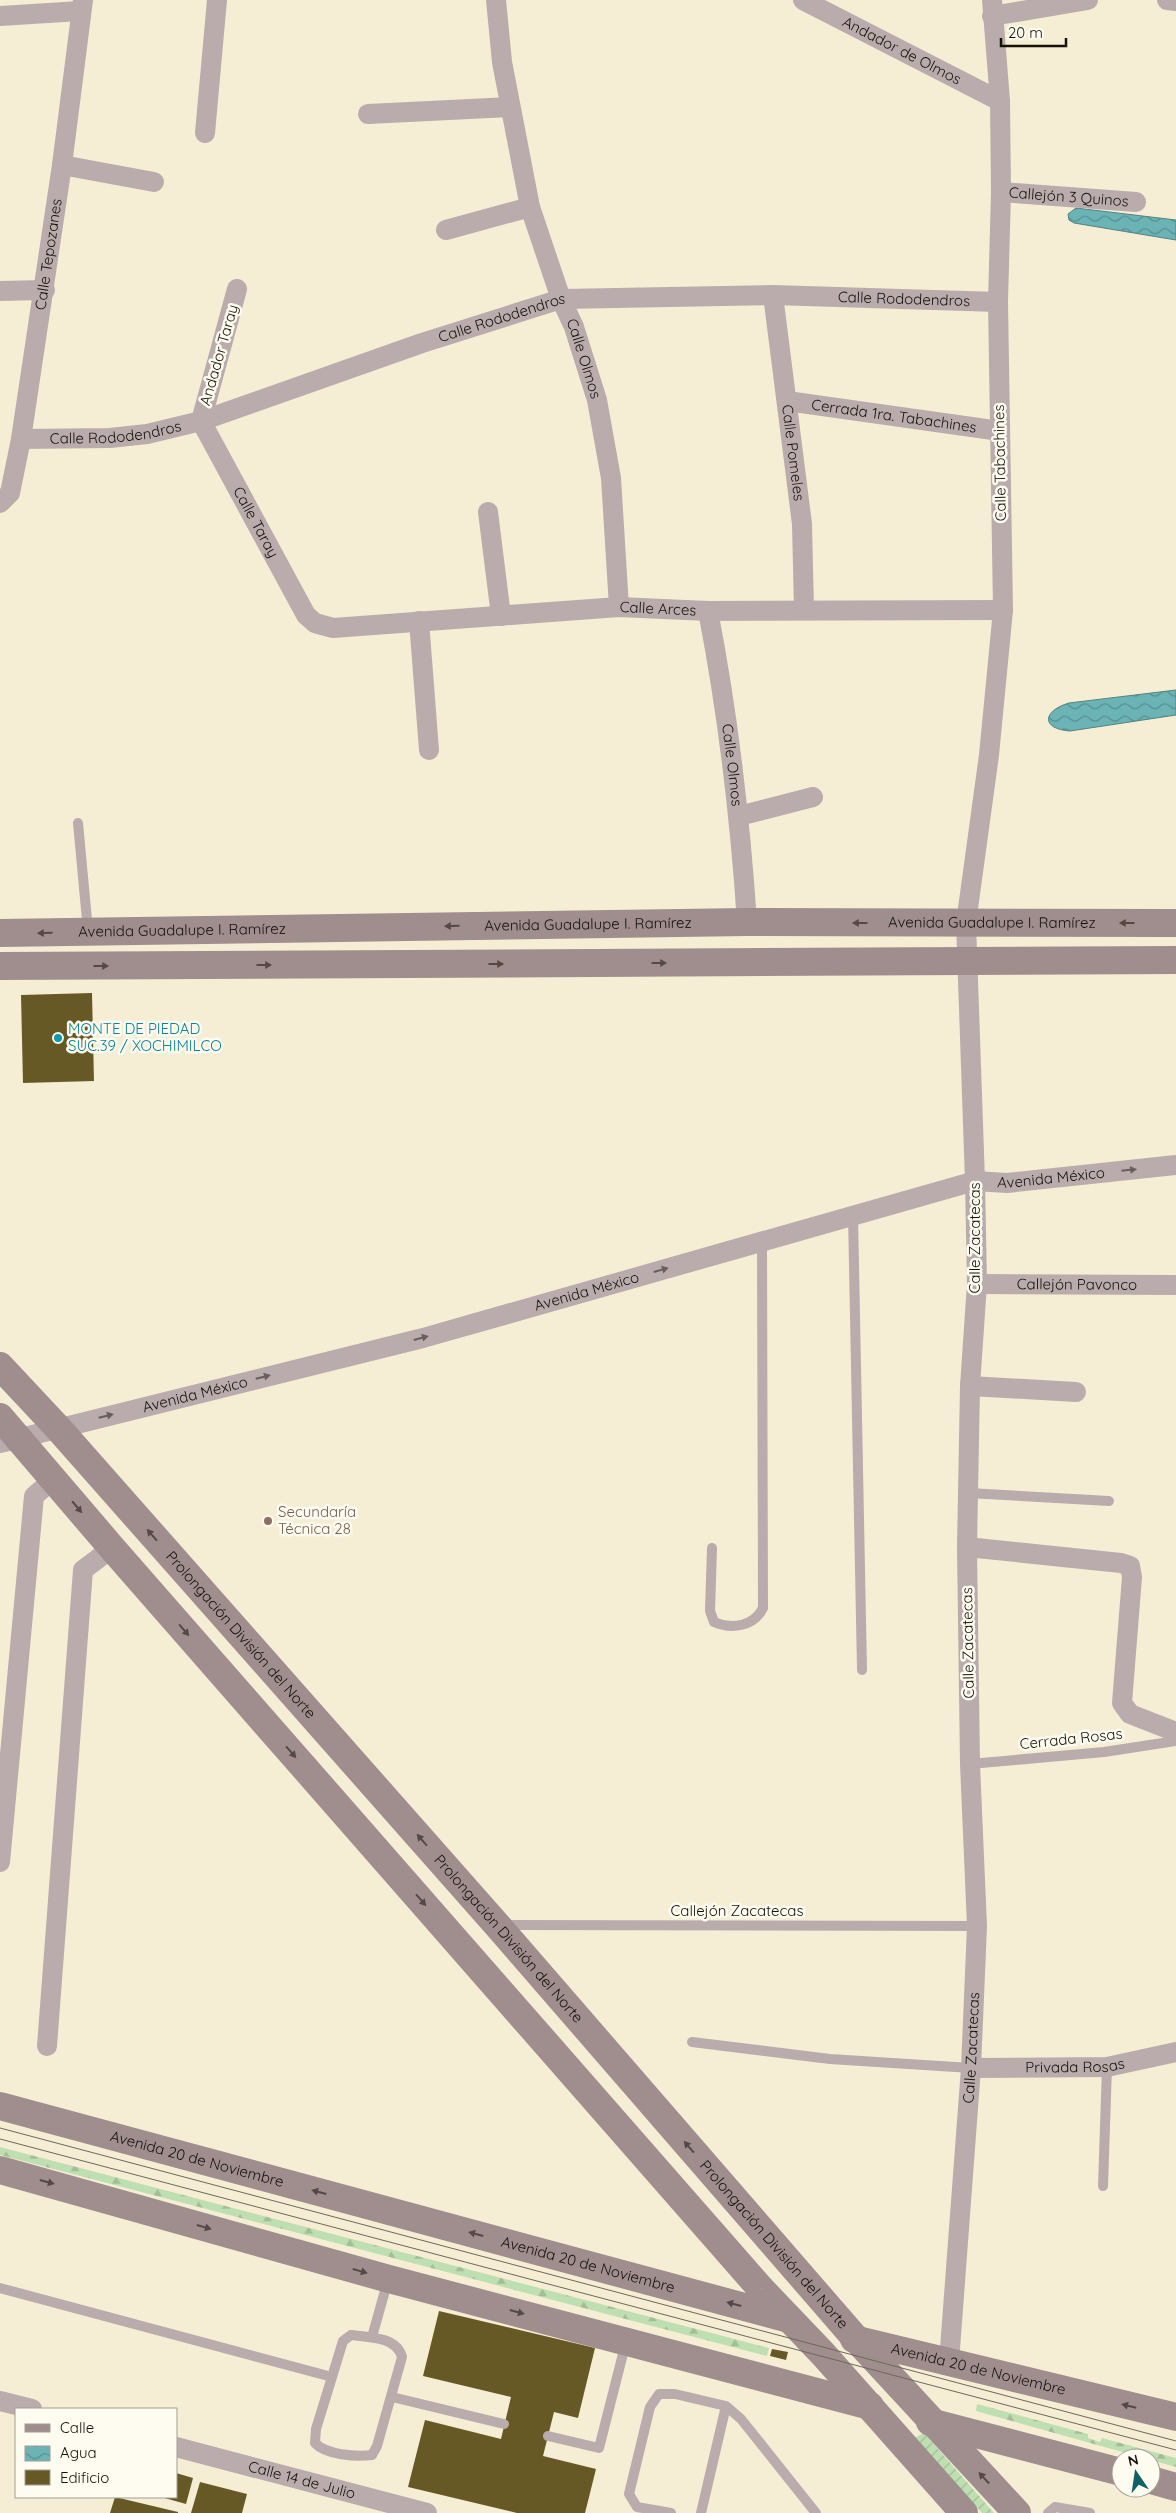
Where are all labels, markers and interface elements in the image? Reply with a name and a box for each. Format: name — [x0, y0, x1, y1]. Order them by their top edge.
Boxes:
street label: Andador de Olmos — [839, 12, 965, 89]
scale bar — [1001, 15, 1066, 47]
text: 20 m — [1008, 23, 1043, 42]
street label: Callejón 3 Quinos — [1008, 183, 1129, 210]
street label: Calle Tepozanes — [30, 197, 66, 311]
street label: Calle Rododendros — [838, 287, 970, 310]
street label: Calle Rododendros — [436, 289, 565, 346]
street label: Andador Taray — [195, 302, 242, 408]
street label: Calle Olmos — [562, 315, 606, 401]
street label: Cerrada 1ra. Tabachines — [810, 395, 978, 437]
street label: Calle Pomeles — [778, 403, 809, 502]
street label: Calle Tabachines — [989, 404, 1010, 522]
street label: Calle Rododendros — [50, 416, 183, 448]
street label: Calle Taray — [229, 483, 283, 561]
street label: Calle Arces — [619, 597, 697, 619]
street label: Calle Olmos — [718, 723, 747, 807]
street label: Avenida Guadalupe I. Ramírez — [888, 912, 1096, 932]
street label: Avenida Guadalupe I. Ramírez — [484, 913, 692, 935]
one-way arrow — [852, 918, 868, 926]
street label: Avenida Guadalupe I. Ramírez — [78, 919, 286, 941]
one-way arrow — [1119, 919, 1135, 927]
one-way arrow — [444, 923, 460, 931]
one-way arrow — [37, 929, 53, 937]
one-way arrow — [651, 959, 667, 967]
one-way arrow — [488, 960, 504, 968]
one-way arrow — [256, 961, 272, 969]
one-way arrow — [93, 962, 109, 970]
place label: MONTE DE PIEDAD SUC.39 / XOCHIMILCO — [68, 1019, 222, 1055]
marker: MONTE DE PIEDAD SUC.39 / XOCHIMILCO — [52, 1032, 64, 1044]
street label: Avenida México — [997, 1163, 1106, 1192]
one-way arrow — [1121, 1166, 1137, 1174]
street label: Calle Zacatecas — [965, 1182, 984, 1294]
one-way arrow — [654, 1266, 669, 1274]
street label: Avenida México — [532, 1267, 641, 1315]
street label: Callejón Pavonco — [1017, 1274, 1137, 1294]
one-way arrow — [413, 1334, 429, 1342]
street label: Avenida México — [140, 1372, 250, 1416]
one-way arrow — [256, 1373, 271, 1381]
one-way arrow — [98, 1412, 113, 1420]
one-way arrow — [72, 1500, 83, 1513]
place label: Secundaría Técnica 28 — [278, 1502, 356, 1538]
marker: Secundaría Técnica 28 — [262, 1515, 274, 1527]
one-way arrow — [146, 1529, 158, 1541]
street label: Prolongación División del Norte — [162, 1547, 320, 1722]
street label: Calle Zacatecas — [957, 1587, 978, 1699]
one-way arrow — [178, 1623, 189, 1636]
street label: Cerrada Rosas — [1019, 1724, 1123, 1753]
one-way arrow — [285, 1745, 297, 1757]
one-way arrow — [417, 1834, 428, 1846]
street label: Prolongación División del Norte — [430, 1850, 588, 2027]
one-way arrow — [415, 1894, 427, 1906]
street label: Callejón Zacatecas — [671, 1901, 803, 1920]
street label: Calle Zacatecas — [958, 1992, 983, 2104]
street label: Privada Rosas — [1025, 2053, 1126, 2077]
street label: Avenida 20 de Noviembre — [108, 2126, 286, 2191]
one-way arrow — [684, 2141, 695, 2154]
street label: Prolongación División del Norte — [696, 2156, 853, 2333]
one-way arrow — [40, 2179, 55, 2187]
one-way arrow — [311, 2188, 327, 2196]
one-way arrow — [196, 2223, 211, 2231]
one-way arrow — [468, 2230, 483, 2238]
street label: Avenida 20 de Noviembre — [499, 2232, 677, 2297]
one-way arrow — [352, 2267, 367, 2275]
one-way arrow — [727, 2300, 742, 2308]
one-way arrow — [510, 2309, 525, 2317]
street label: Avenida 20 de Noviembre — [889, 2338, 1068, 2399]
one-way arrow — [1121, 2402, 1136, 2410]
legend — [15, 2408, 178, 2498]
text: Calle — [60, 2418, 94, 2437]
text: Agua — [60, 2443, 97, 2462]
north arrow — [1111, 2448, 1161, 2498]
text: N — [1126, 2450, 1140, 2470]
street label: Calle 14 de Julio — [246, 2456, 358, 2503]
text: Edificio — [60, 2468, 109, 2487]
one-way arrow — [978, 2472, 990, 2484]

